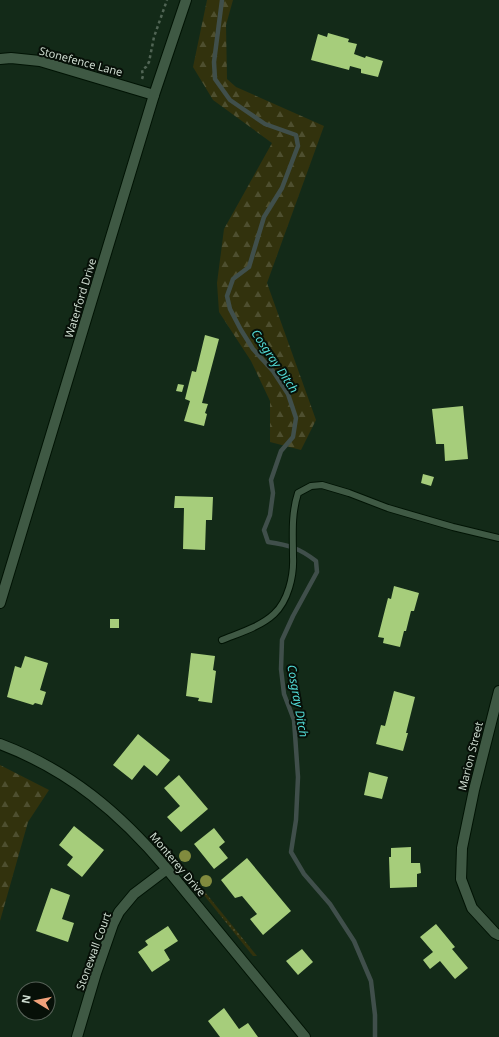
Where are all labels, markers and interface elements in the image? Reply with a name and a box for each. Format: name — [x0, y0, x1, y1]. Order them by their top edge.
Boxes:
street label: Stonefence Lane — [38, 43, 124, 79]
street label: Waterford Drive — [61, 256, 99, 340]
water label: Cosgray Ditch — [247, 326, 303, 396]
water label: Cosgray Ditch — [283, 663, 313, 739]
street label: Marion Street — [454, 720, 486, 792]
street label: Monterey Drive — [147, 829, 209, 899]
street label: Stonewall Court — [72, 910, 114, 992]
north arrow — [16, 981, 56, 1021]
text: N — [17, 993, 34, 1005]

